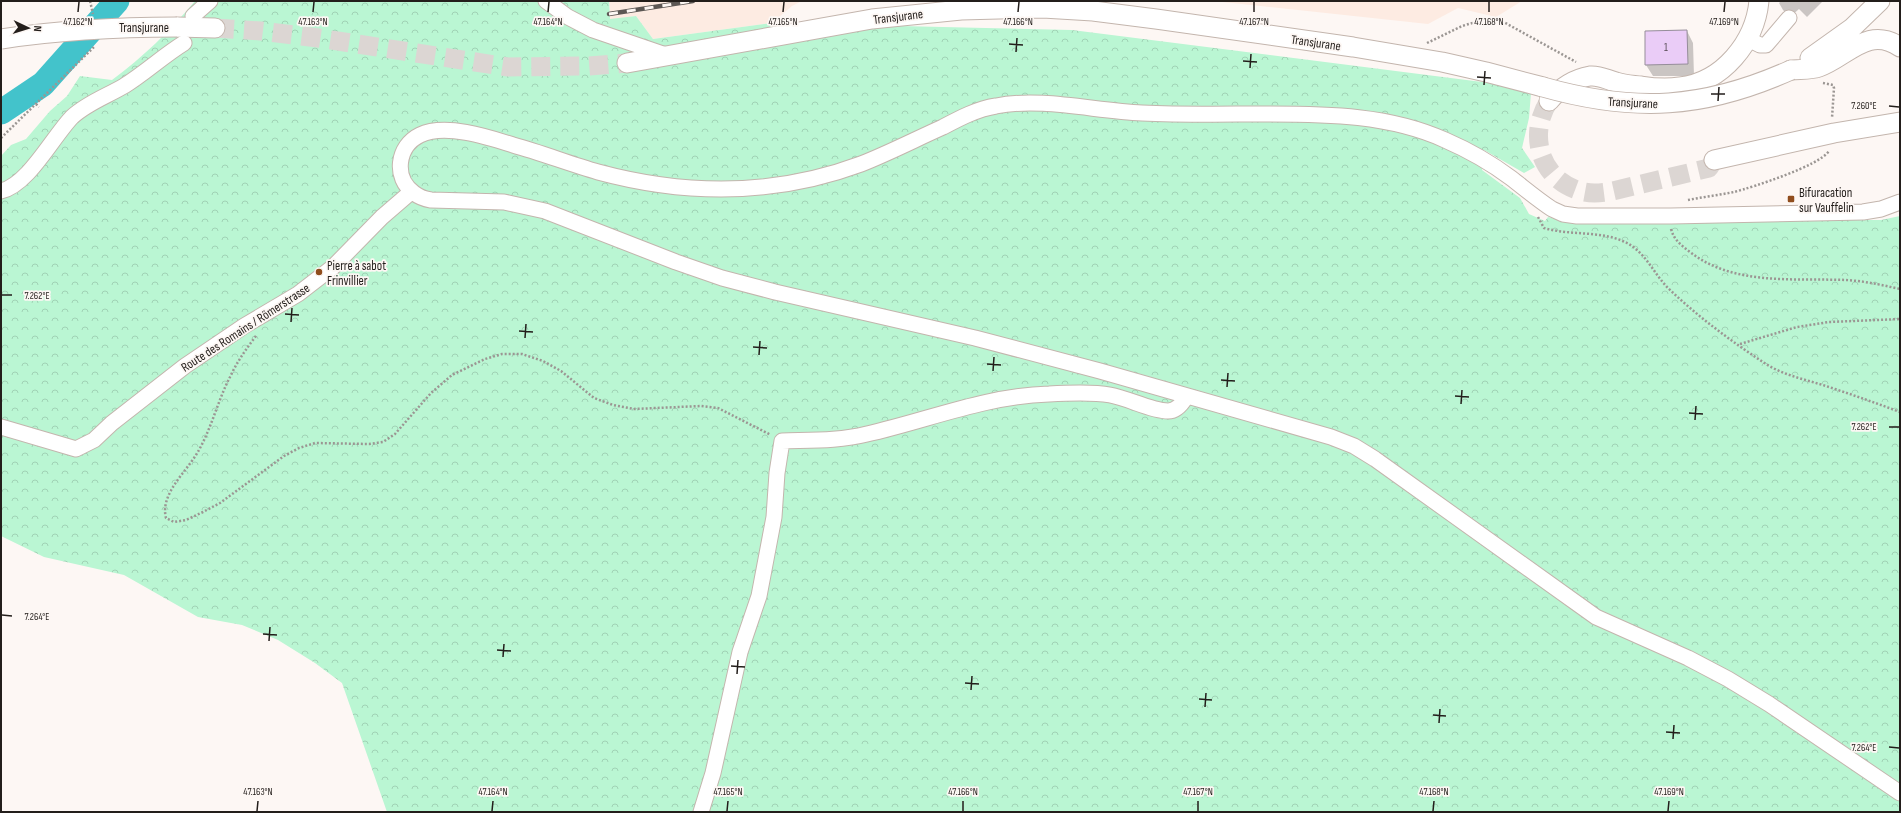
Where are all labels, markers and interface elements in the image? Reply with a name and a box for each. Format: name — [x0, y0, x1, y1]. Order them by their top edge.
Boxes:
street label: Transjurane — [872, 6, 924, 28]
north arrow — [8, 8, 48, 48]
text: 47.162°N — [63, 16, 93, 28]
text: 47.163°N — [298, 16, 328, 28]
text: 47.164°N — [533, 16, 563, 28]
text: 47.165°N — [768, 16, 798, 28]
text: 47.166°N — [1003, 16, 1033, 28]
text: 47.167°N — [1239, 16, 1269, 28]
text: 47.168°N — [1474, 16, 1504, 28]
text: 47.169°N — [1709, 16, 1739, 28]
street label: Transjurane — [119, 20, 169, 36]
text: N — [31, 25, 44, 32]
street label: Transjurane — [1290, 32, 1342, 54]
house number: 1 — [1664, 41, 1668, 54]
street label: Transjurane — [1607, 94, 1658, 112]
text: 7.260°E — [1851, 100, 1877, 112]
place label: Bifuracation sur Vauffelin — [1799, 185, 1854, 216]
marker: Bifuracation sur Vauffelin — [1786, 194, 1796, 204]
place label: Pierre à sabot Frinvillier — [327, 258, 386, 289]
marker: Pierre à sabot Frinvillier — [314, 267, 324, 277]
street label: Route des Romains / Römerstrasse — [178, 280, 313, 375]
text: 7.262°E — [24, 290, 50, 302]
text: 7.262°E — [1851, 421, 1877, 433]
text: 7.264°E — [25, 611, 49, 623]
text: 7.264°E — [1852, 742, 1876, 754]
text: 47.163°N — [243, 786, 273, 798]
text: 47.164°N — [478, 786, 508, 798]
text: 47.165°N — [713, 786, 743, 798]
text: 47.166°N — [948, 786, 978, 798]
text: 47.167°N — [1183, 786, 1213, 798]
text: 47.168°N — [1419, 786, 1449, 798]
text: 47.169°N — [1654, 786, 1684, 798]

